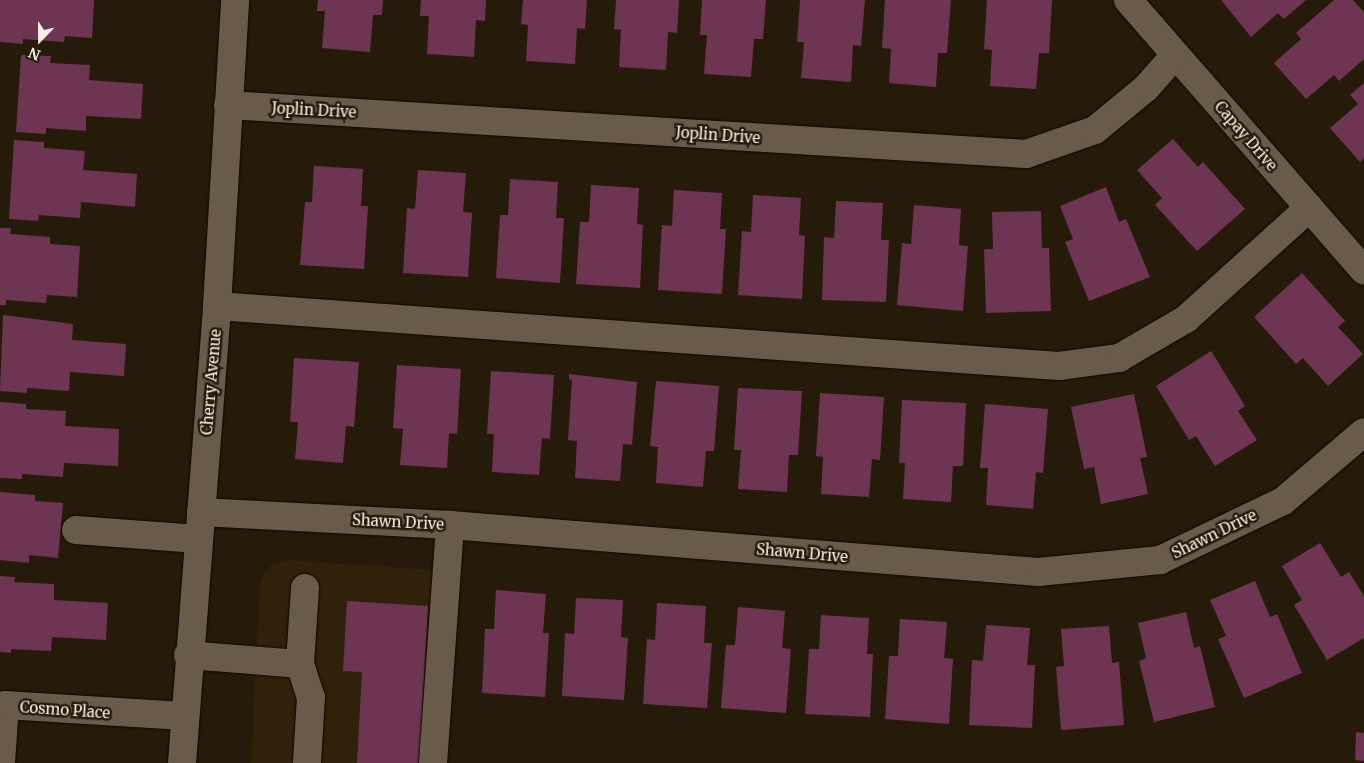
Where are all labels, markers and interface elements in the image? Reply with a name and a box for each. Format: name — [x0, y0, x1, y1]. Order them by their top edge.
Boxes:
north arrow — [15, 15, 65, 65]
text: N — [26, 43, 43, 64]
street label: Capay Drive — [1211, 98, 1281, 174]
street label: Joplin Drive — [271, 99, 357, 121]
street label: Joplin Drive — [675, 123, 761, 147]
street label: Cherry Avenue — [197, 328, 225, 436]
street label: Shawn Drive — [1169, 506, 1259, 562]
street label: Shawn Drive — [352, 511, 444, 533]
street label: Shawn Drive — [755, 540, 849, 566]
street label: Cosmo Place — [19, 698, 111, 722]

